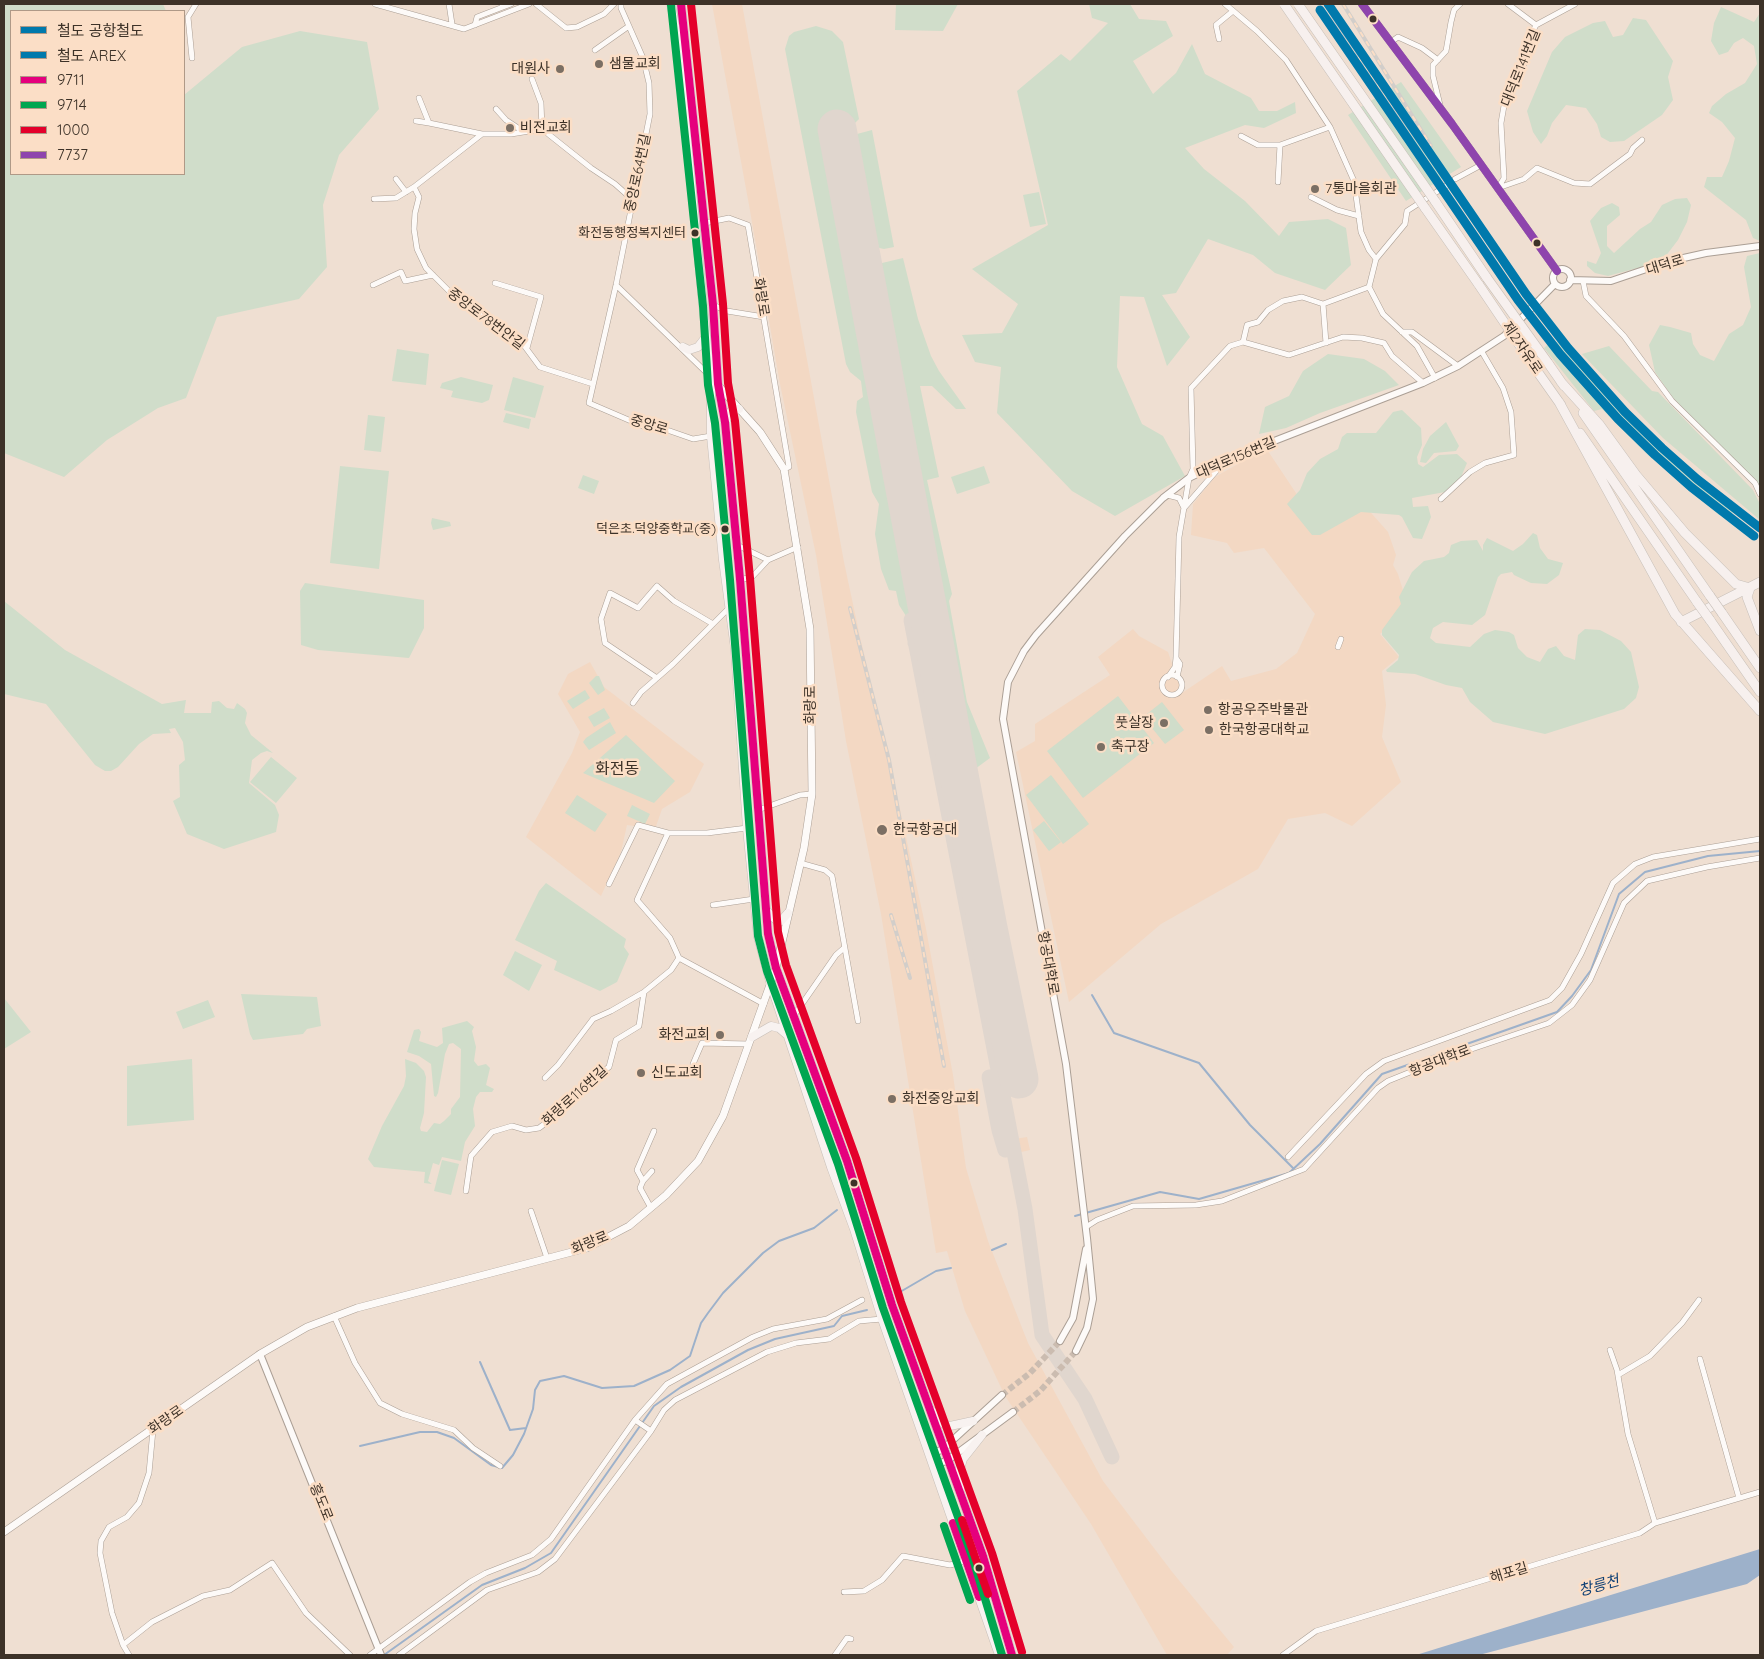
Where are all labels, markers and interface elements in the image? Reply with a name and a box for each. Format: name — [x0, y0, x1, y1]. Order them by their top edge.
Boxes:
legend — [10, 10, 185, 175]
unlabelled marker — [1368, 14, 1378, 24]
text: 철도 공항철도 — [57, 21, 144, 40]
street label: 대덕로141번길 — [1498, 27, 1544, 109]
text: 철도 AREX — [57, 46, 126, 65]
place label: 샘물교회 — [609, 56, 661, 72]
marker: 샘물교회 — [593, 58, 605, 70]
place label: 대원사 — [511, 61, 550, 77]
marker: 대원사 — [554, 63, 566, 75]
text: 9711 — [57, 70, 84, 89]
text: 9714 — [57, 95, 87, 114]
text: 1000 — [57, 120, 89, 139]
place label: 비전교회 — [520, 120, 572, 136]
marker: 비전교회 — [504, 122, 516, 134]
street label: 중앙로64번길 — [622, 132, 654, 214]
text: 7737 — [57, 145, 88, 164]
place label: 7통마을회관 — [1325, 181, 1397, 197]
marker: 7통마을회관 — [1309, 183, 1321, 195]
place label: 화전동행정복지센터 — [578, 225, 686, 241]
marker: 화전동행정복지센터 — [690, 228, 700, 238]
unlabelled marker — [1532, 238, 1542, 248]
street label: 대덕로 — [1644, 251, 1686, 279]
street label: 화랑로 — [750, 277, 772, 317]
street label: 중앙로78번안길 — [444, 285, 528, 353]
street label: 제2자유로 — [1498, 319, 1546, 377]
street label: 중앙로 — [628, 412, 670, 438]
street label: 대덕로156번길 — [1194, 434, 1278, 482]
place label: 덕은초.덕양중학교(중) — [596, 521, 716, 537]
marker: 덕은초.덕양중학교(중) — [720, 524, 730, 534]
street label: 화랑로 — [803, 686, 819, 724]
place label: 항공우주박물관 — [1218, 702, 1308, 718]
marker: 항공우주박물관 — [1202, 704, 1214, 716]
place label: 풋살장 — [1115, 715, 1154, 731]
marker: 풋살장 — [1158, 717, 1170, 729]
place label: 한국항공대학교 — [1219, 722, 1309, 738]
marker: 한국항공대학교 — [1203, 724, 1215, 736]
place label: 축구장 — [1111, 739, 1150, 755]
marker: 축구장 — [1095, 741, 1107, 753]
district label: 화전동 — [595, 759, 639, 779]
place label: 한국항공대 — [893, 822, 957, 838]
marker: 한국항공대 — [875, 823, 889, 837]
street label: 항공대학로 — [1034, 930, 1062, 996]
place label: 화전교회 — [658, 1027, 710, 1043]
marker: 화전교회 — [714, 1029, 726, 1041]
street label: 항공대학로 — [1407, 1042, 1473, 1080]
street label: 화랑로116번길 — [539, 1062, 611, 1130]
place label: 신도교회 — [651, 1065, 703, 1081]
marker: 신도교회 — [635, 1067, 647, 1079]
place label: 화전중앙교회 — [902, 1091, 979, 1107]
marker: 화전중앙교회 — [886, 1093, 898, 1105]
unlabelled marker — [849, 1178, 859, 1188]
street label: 화랑로 — [569, 1228, 611, 1258]
street label: 화랑로 — [145, 1402, 187, 1438]
street label: 흥도로 — [306, 1481, 336, 1523]
street label: 해포길 — [1488, 1559, 1530, 1587]
unlabelled marker — [974, 1563, 984, 1573]
water label: 창릉천 — [1577, 1572, 1621, 1600]

